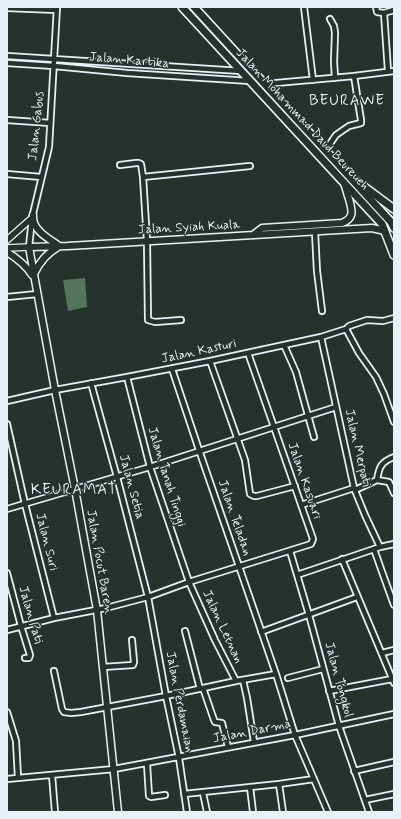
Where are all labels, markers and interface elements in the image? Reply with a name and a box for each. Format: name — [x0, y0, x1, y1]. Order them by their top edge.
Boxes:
street label: Jalan Mohammad Daud Beureueh — [232, 46, 372, 194]
street label: Jalan Kartika — [88, 50, 170, 72]
street label: Jalan Gabus — [26, 91, 48, 161]
district label: BEURAWE — [310, 93, 384, 111]
street label: Jalan Syiah Kuala — [138, 218, 240, 238]
street label: Jalan Kasturi — [160, 336, 238, 368]
street label: Jalan Merpati — [340, 408, 374, 488]
street label: Jalan Tanah Tinggi — [143, 425, 189, 529]
street label: Jalan Kasuari — [284, 440, 324, 522]
street label: Jalan Setia — [115, 453, 147, 521]
street label: Jalan Teladan — [214, 478, 254, 558]
district label: KEURAMAT — [32, 482, 116, 500]
street label: Jalan Pocut Baren — [82, 509, 116, 615]
street label: Jalan Suri — [31, 511, 61, 573]
street label: Jalan Pati — [14, 584, 46, 646]
street label: Jalan Letnan — [198, 588, 246, 666]
street label: Jalan Tongkol — [320, 641, 356, 719]
street label: Jalan Perdamaian — [162, 650, 196, 754]
street label: Jalan Darma — [212, 717, 292, 747]

